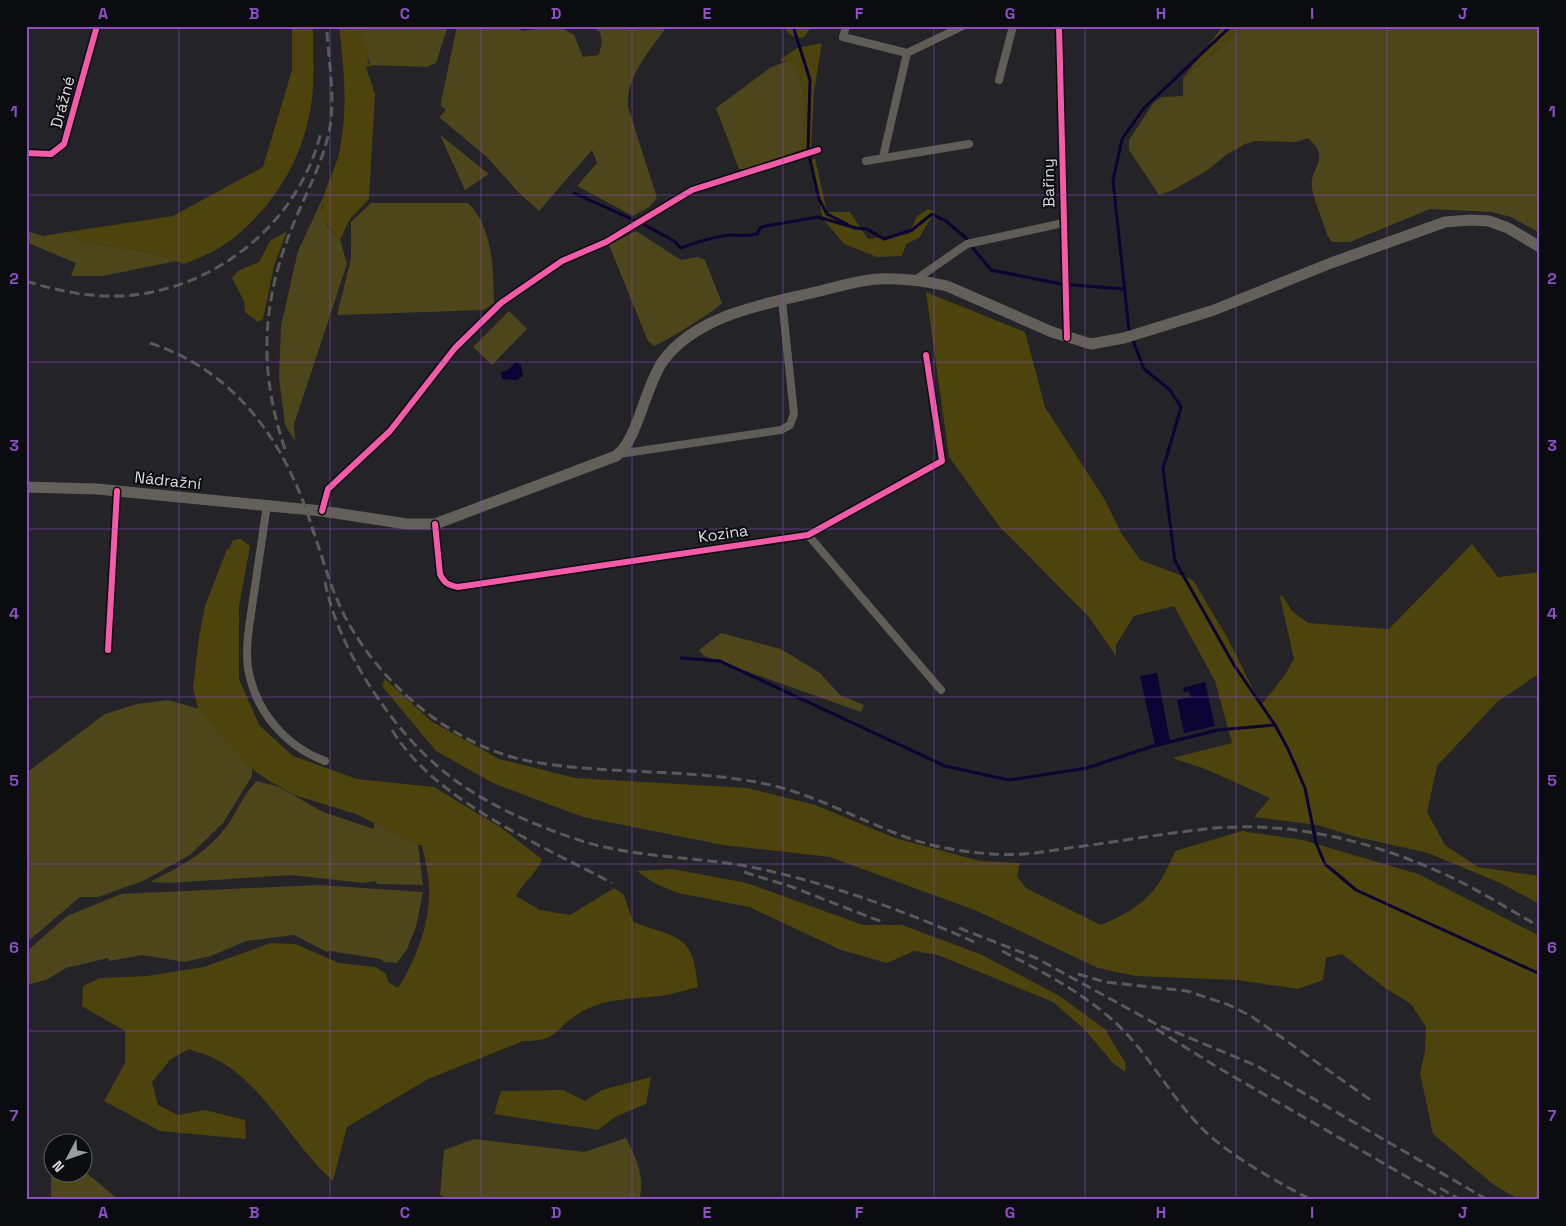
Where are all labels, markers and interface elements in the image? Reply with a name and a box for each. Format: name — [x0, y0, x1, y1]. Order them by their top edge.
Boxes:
text: A — [98, 3, 108, 24]
text: B — [249, 3, 259, 24]
text: C — [400, 3, 410, 24]
text: D — [551, 3, 561, 24]
text: E — [703, 3, 712, 24]
text: F — [855, 3, 864, 24]
text: G — [1005, 3, 1015, 24]
text: H — [1156, 3, 1166, 24]
text: I — [1310, 3, 1314, 24]
text: J — [1458, 3, 1468, 24]
street label: Drážné — [45, 74, 80, 131]
text: 1 — [10, 101, 18, 122]
text: 1 — [1548, 101, 1556, 122]
street label: Bařiny — [1038, 158, 1059, 208]
text: 2 — [9, 268, 19, 289]
text: 2 — [1547, 268, 1557, 289]
text: 3 — [9, 435, 19, 456]
text: 3 — [1547, 435, 1557, 456]
street label: Nádražní — [134, 467, 202, 494]
street label: Kozina — [697, 520, 749, 547]
text: 4 — [9, 603, 19, 624]
text: 4 — [1547, 603, 1557, 624]
text: 5 — [9, 770, 19, 791]
text: 5 — [1547, 770, 1557, 791]
text: 6 — [9, 937, 19, 958]
text: 6 — [1547, 937, 1557, 958]
text: 7 — [10, 1105, 19, 1126]
text: 7 — [1548, 1105, 1557, 1126]
north arrow — [42, 1134, 92, 1184]
text: N — [48, 1157, 68, 1176]
text: A — [98, 1202, 108, 1223]
text: B — [249, 1202, 259, 1223]
text: C — [400, 1202, 410, 1223]
text: D — [551, 1202, 561, 1223]
text: E — [703, 1202, 712, 1223]
text: F — [855, 1202, 864, 1223]
text: G — [1005, 1202, 1015, 1223]
text: H — [1156, 1202, 1166, 1223]
text: I — [1310, 1202, 1314, 1223]
text: J — [1458, 1202, 1468, 1223]

